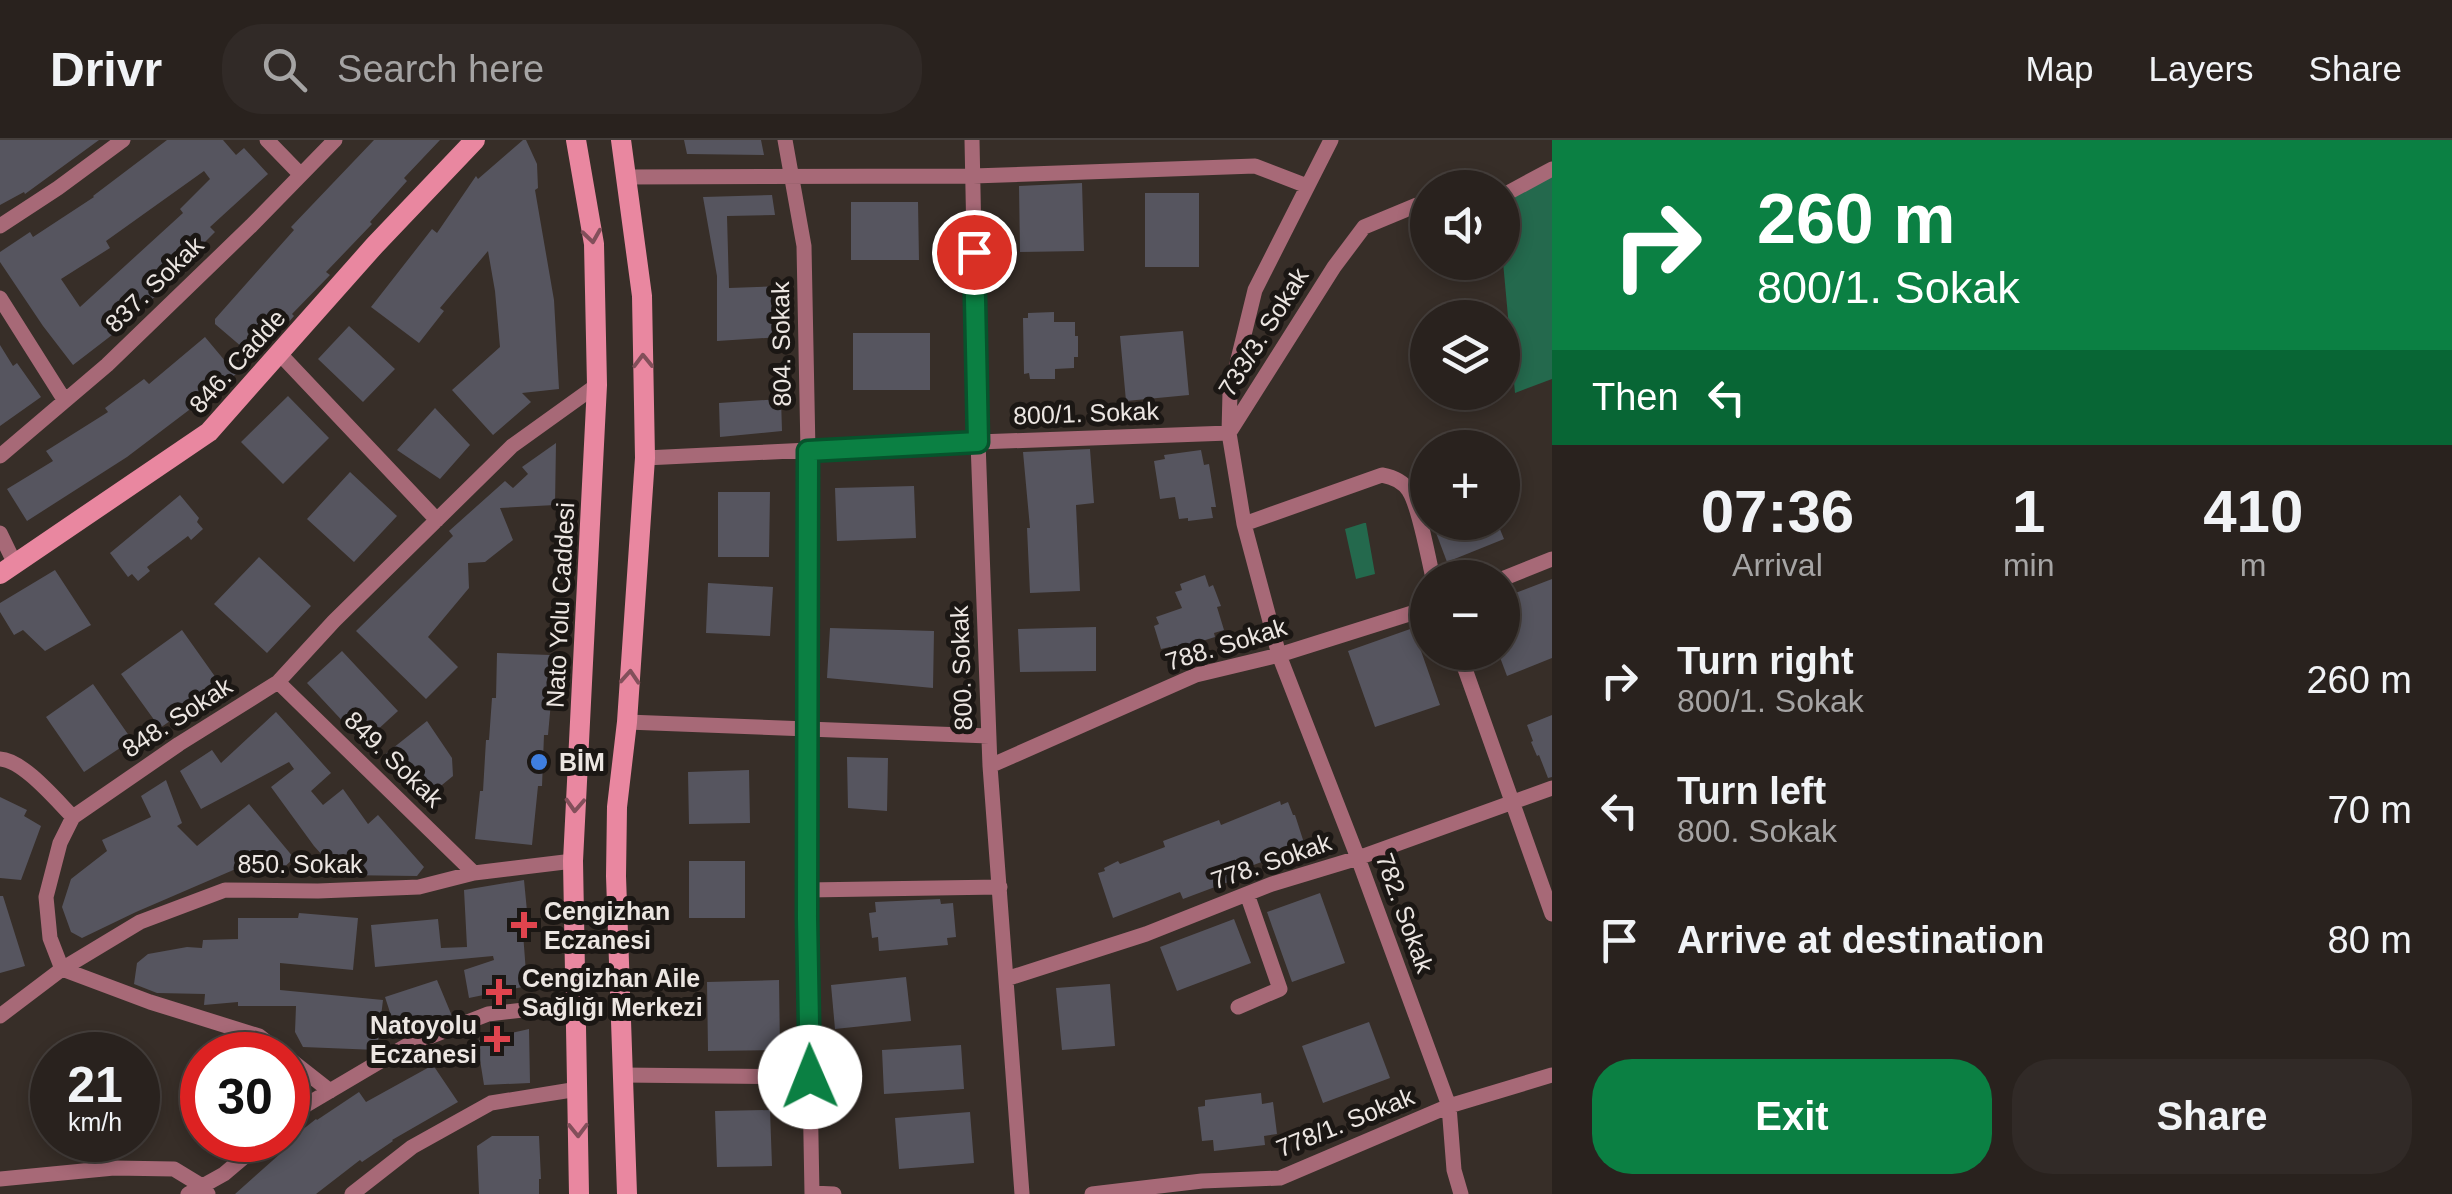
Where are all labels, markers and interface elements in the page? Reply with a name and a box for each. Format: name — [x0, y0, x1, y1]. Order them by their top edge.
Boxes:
search box — [222, 24, 922, 114]
icon: search — [257, 42, 312, 97]
text: Drivr — [50, 43, 162, 96]
text: Search here — [337, 48, 544, 90]
text: Map — [2025, 49, 2094, 88]
text: Layers — [2149, 49, 2254, 88]
text: Share — [2309, 49, 2402, 88]
map controls — [1410, 170, 1520, 670]
button: sound — [1410, 170, 1520, 280]
icon: right — [1592, 180, 1722, 310]
text: 260 m — [1757, 180, 1955, 258]
pin — [932, 210, 1017, 295]
icon: arrive — [947, 225, 1002, 280]
one-way arrow — [581, 228, 602, 244]
street label: 837. Sokak — [99, 230, 209, 338]
street label: 733/3. Sokak — [1212, 262, 1314, 401]
text: 800/1. Sokak — [1757, 262, 2020, 313]
street label: 804. Sokak — [766, 281, 796, 407]
button: layers — [1410, 300, 1520, 410]
street label: 846. Cadde — [183, 304, 291, 418]
one-way arrow — [632, 352, 654, 368]
icon: left — [1699, 370, 1754, 425]
text: Then — [1592, 376, 1679, 418]
street label: 800/1. Sokak — [1013, 396, 1160, 430]
button: + — [1410, 430, 1520, 540]
text: 07:36 — [1701, 478, 1854, 545]
text: 1 — [2012, 478, 2045, 545]
text: 410 — [2203, 478, 2303, 545]
street label: Nato Yolu Caddesi — [541, 502, 579, 708]
text: Arrival — [1732, 547, 1823, 583]
text: min — [2003, 547, 2054, 583]
text: m — [2240, 547, 2267, 583]
button: − — [1410, 560, 1520, 670]
street label: 800. Sokak — [945, 605, 977, 731]
street label: 788. Sokak — [1162, 612, 1290, 676]
text: Turn right — [1677, 640, 1854, 682]
icon: right — [1592, 653, 1647, 708]
text: 260 m — [2306, 659, 2412, 701]
one-way arrow — [619, 669, 640, 685]
street label: 848. Sokak — [117, 671, 237, 763]
text: 800/1. Sokak — [1677, 683, 1864, 719]
street label: 849. Sokak — [339, 705, 449, 813]
place label: BİM — [559, 748, 605, 776]
marker: BİM — [528, 751, 550, 773]
text: Turn left — [1677, 770, 1826, 812]
icon: left — [1592, 783, 1647, 838]
text: 70 m — [2328, 789, 2412, 831]
one-way arrow — [565, 798, 586, 814]
text: 800. Sokak — [1677, 813, 1837, 849]
street label: 778. Sokak — [1207, 827, 1335, 895]
street label: 782. Sokak — [1370, 849, 1440, 977]
street label: 850. Sokak — [237, 850, 363, 878]
place label: Cengizhan Eczanesi — [544, 897, 670, 954]
icon: arrive — [1592, 913, 1647, 968]
marker: Cengizhan Eczanesi — [513, 914, 535, 936]
text: Arrive at destination — [1677, 919, 2044, 961]
text: 80 m — [2328, 919, 2412, 961]
place label: Cengizhan Aile Sağlığı Merkezi — [522, 964, 703, 1021]
marker: Cengizhan Aile Sağlığı Merkezi — [486, 979, 512, 1005]
place label: Natoyolu Eczanesi — [370, 1011, 477, 1068]
position arrow — [758, 1025, 862, 1129]
marker: Natoyolu Eczanesi — [486, 1028, 508, 1050]
speed limit sign: 30 — [180, 1032, 310, 1162]
text: 21 — [67, 1057, 123, 1113]
button: Exit — [1592, 1059, 1992, 1174]
button: Share — [2012, 1059, 2412, 1174]
street label: 778/1. Sokak — [1272, 1081, 1418, 1162]
text: km/h — [68, 1108, 122, 1136]
one-way arrow — [568, 1123, 589, 1139]

